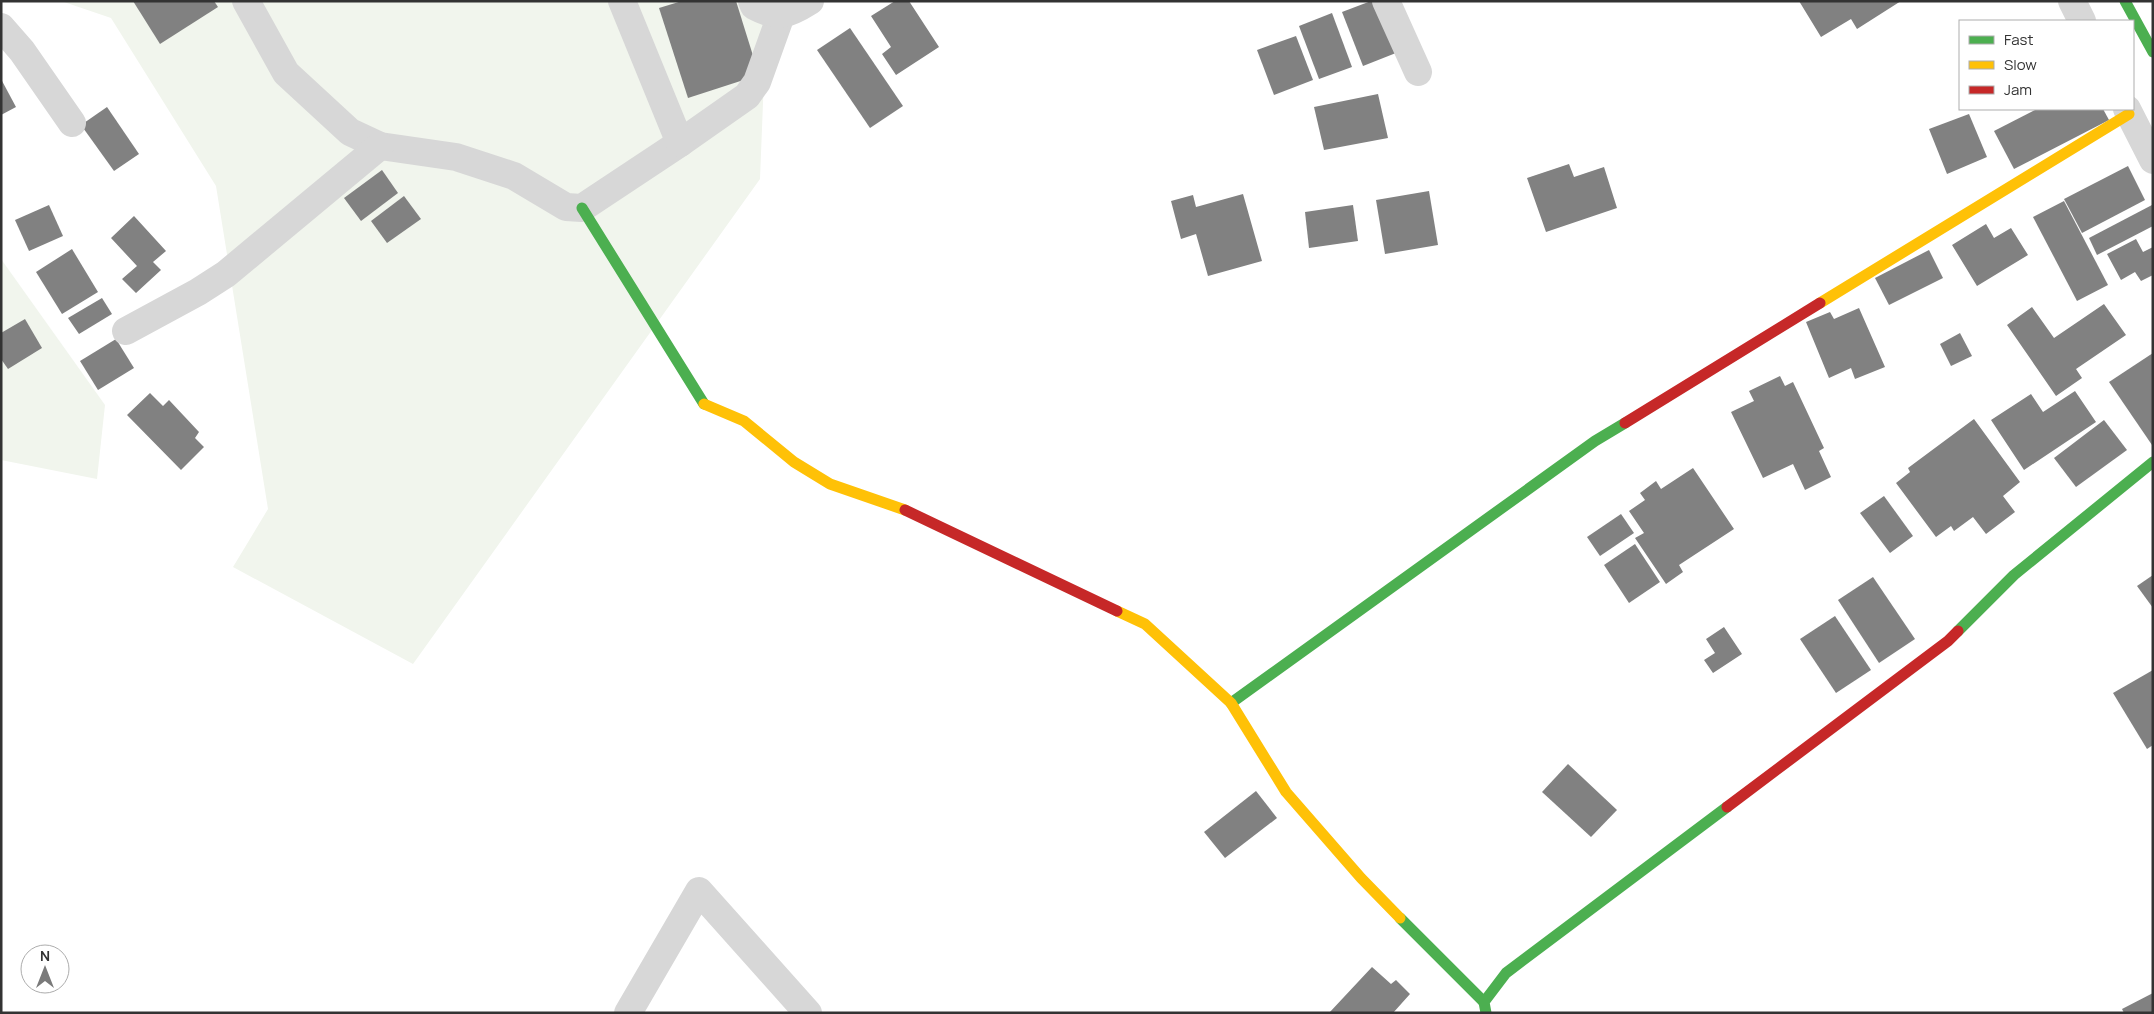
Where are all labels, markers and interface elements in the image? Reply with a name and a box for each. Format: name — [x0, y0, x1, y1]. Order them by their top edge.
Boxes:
legend — [1959, 20, 2134, 110]
text: Fast — [2004, 29, 2033, 50]
text: Slow — [2004, 54, 2037, 75]
text: Jam — [2004, 79, 2032, 100]
north arrow — [20, 944, 70, 994]
text: N — [40, 946, 50, 965]

